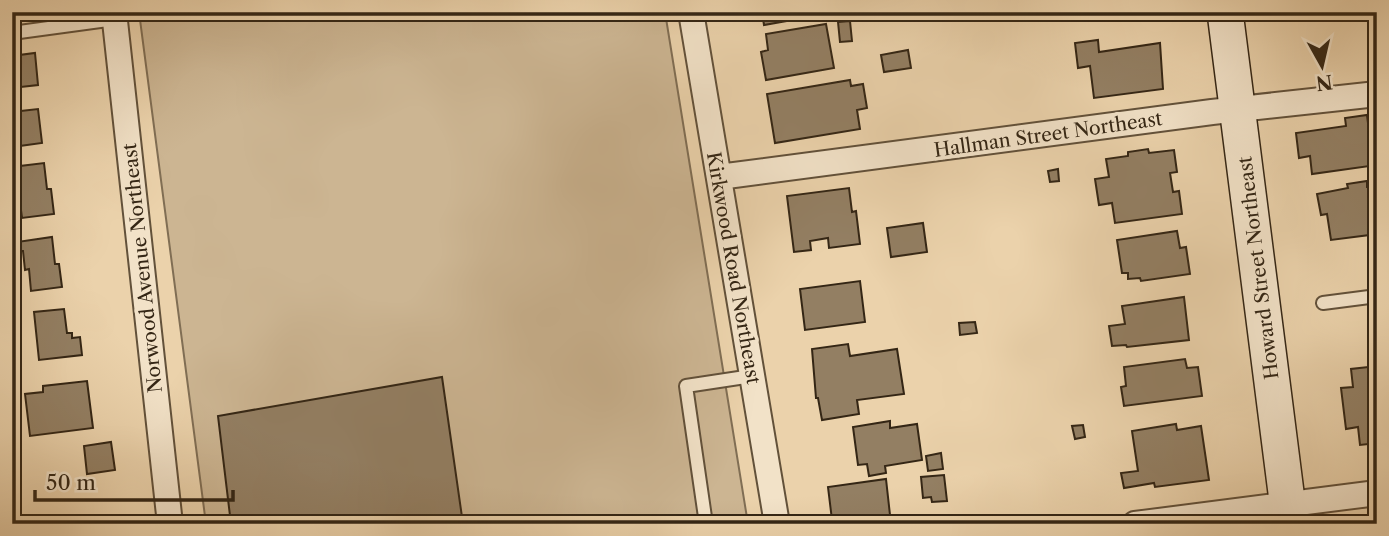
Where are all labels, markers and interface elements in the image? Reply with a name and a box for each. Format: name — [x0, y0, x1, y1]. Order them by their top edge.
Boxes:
north arrow — [1288, 32, 1358, 102]
text: N — [1315, 70, 1334, 95]
street label: Hallman Street Northeast — [933, 107, 1164, 162]
street label: Norwood Avenue Northeast — [118, 142, 167, 394]
street label: Kirkwood Road Northeast — [702, 150, 765, 386]
street label: Howard Street Northeast — [1233, 155, 1284, 381]
scale bar — [35, 459, 233, 503]
text: 50 m — [46, 470, 96, 495]

